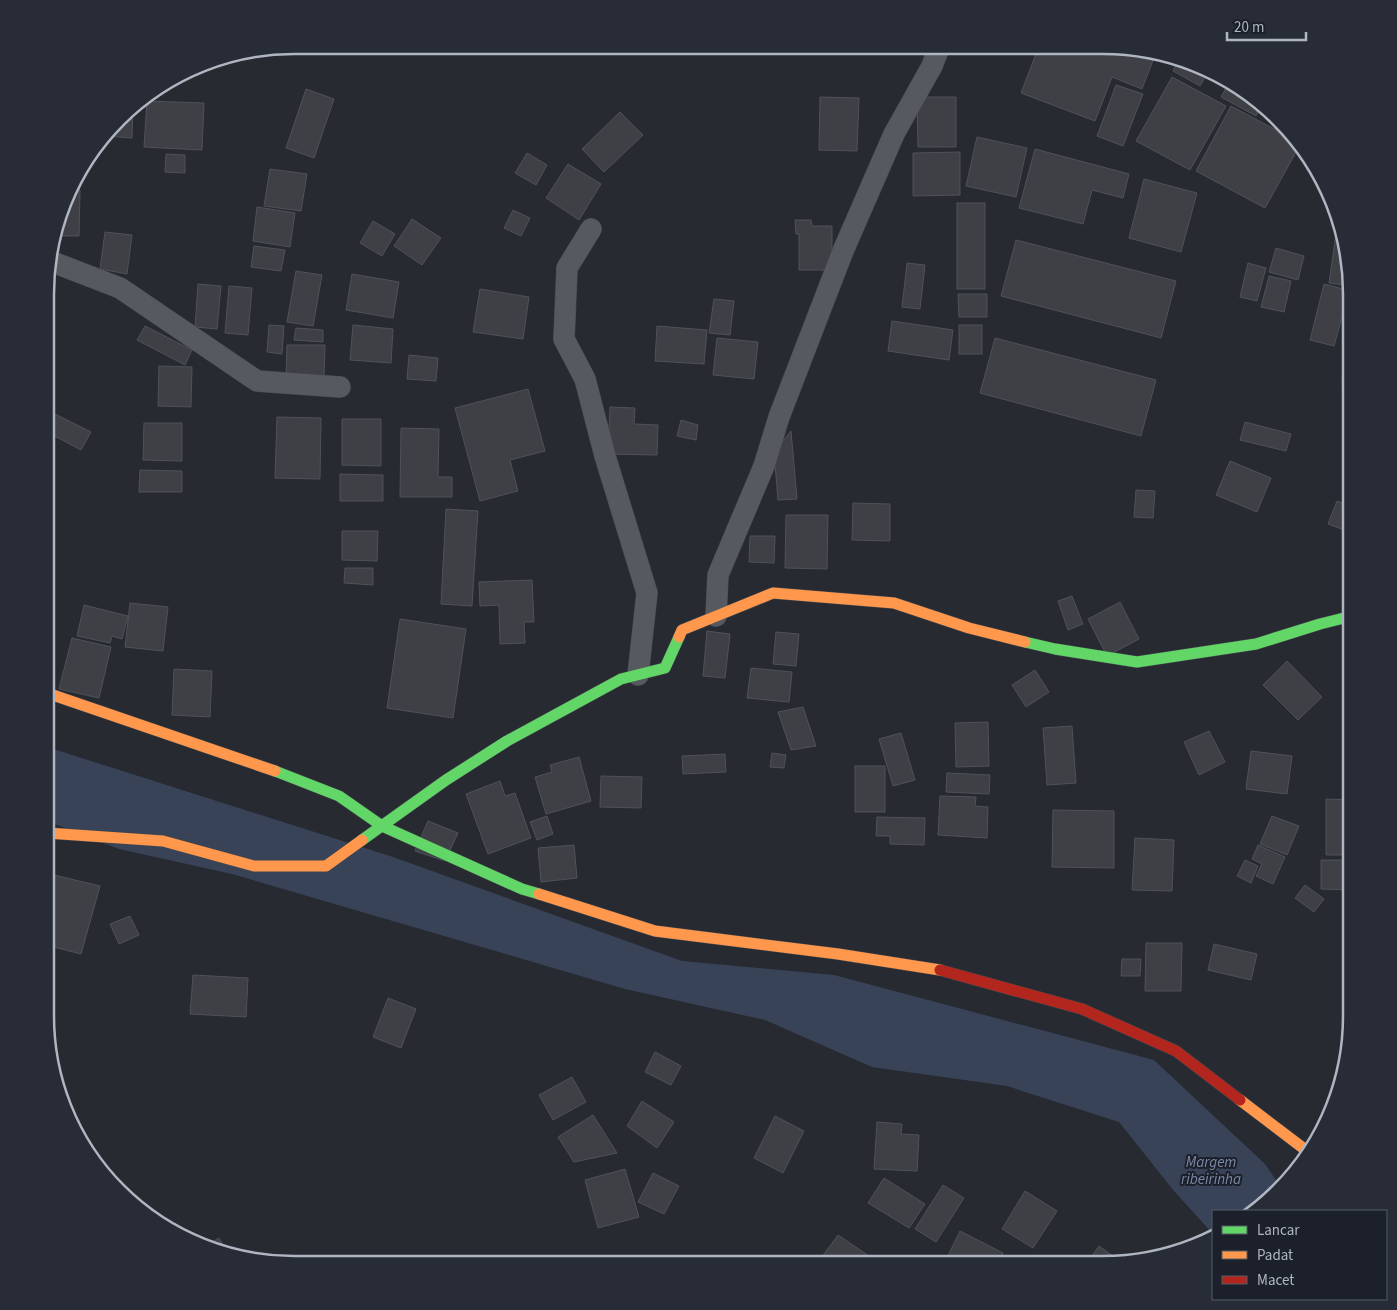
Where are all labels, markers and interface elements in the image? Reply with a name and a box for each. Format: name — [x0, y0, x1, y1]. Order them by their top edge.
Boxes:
scale bar — [1227, 10, 1306, 42]
text: 20 m — [1234, 17, 1264, 38]
water label: Margem ribeirinha — [1181, 1152, 1241, 1190]
legend — [1212, 1210, 1387, 1300]
text: Lancar — [1257, 1220, 1300, 1241]
text: Padat — [1257, 1245, 1293, 1266]
text: Macet — [1257, 1270, 1294, 1291]

